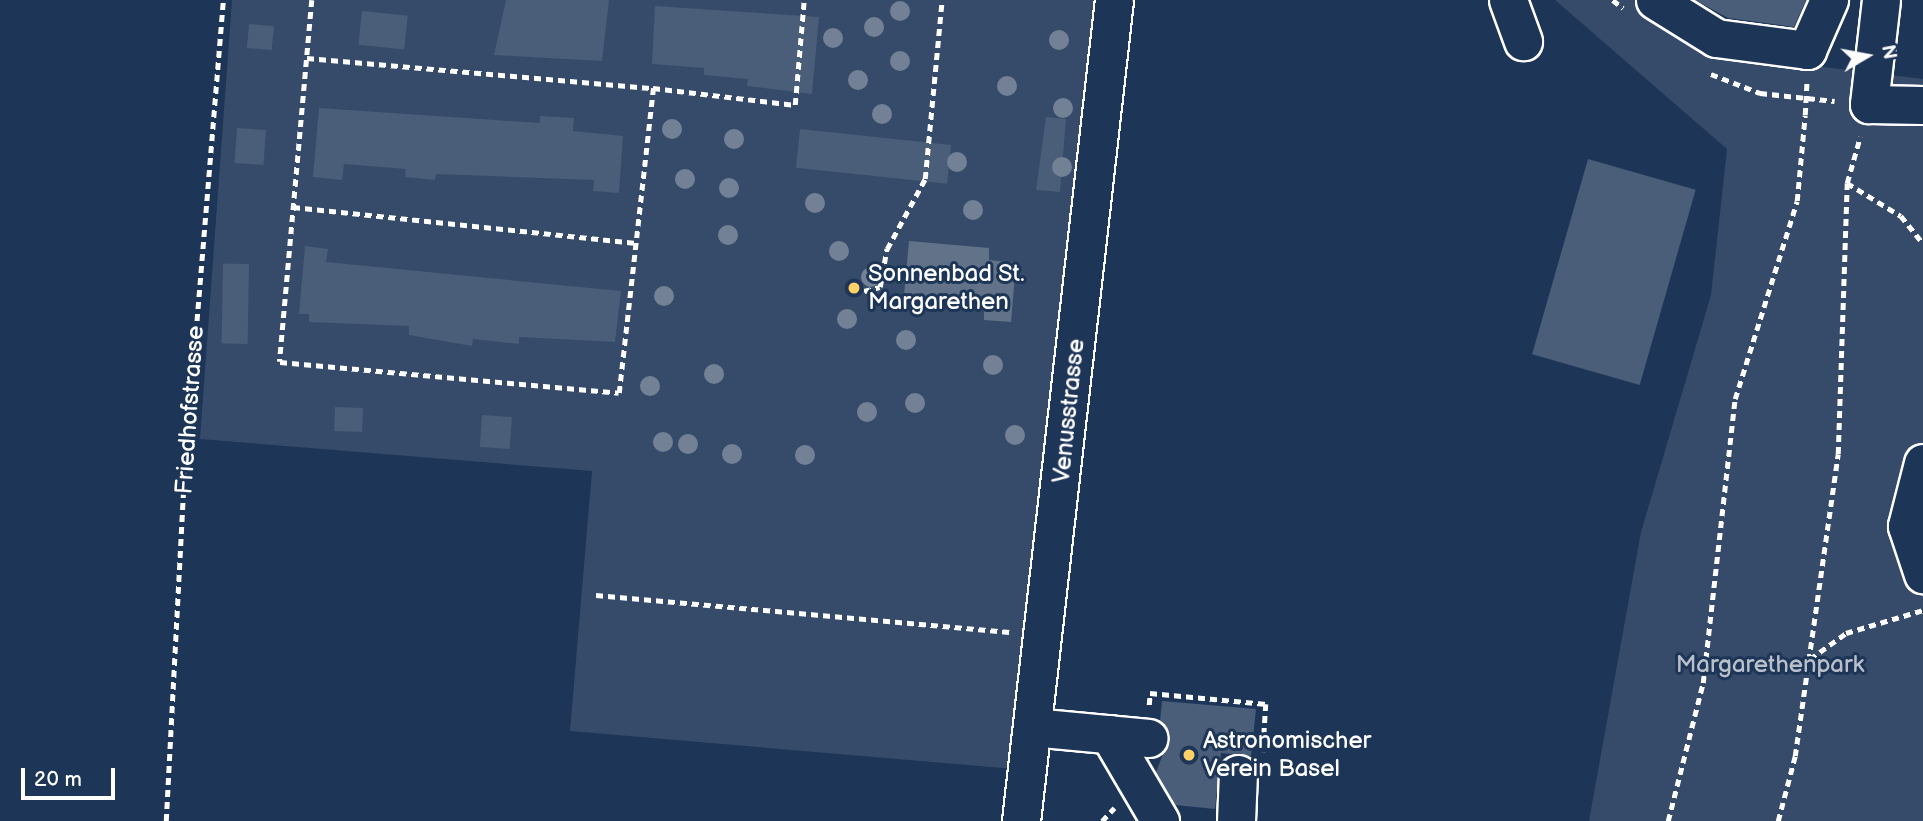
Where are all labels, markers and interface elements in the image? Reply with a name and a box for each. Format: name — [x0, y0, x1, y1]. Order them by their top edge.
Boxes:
north arrow — [1832, 21, 1902, 91]
text: N — [1876, 43, 1901, 61]
place label: Sonnenbad St. Margarethen — [868, 260, 1025, 316]
marker: Sonnenbad St. Margarethen — [846, 280, 862, 296]
street label: Friedhofstrasse — [170, 325, 210, 495]
street label: Venusstrasse — [1047, 337, 1091, 485]
park label: Margarethenpark — [1676, 651, 1864, 679]
place label: Astronomischer Verein Basel — [1203, 727, 1371, 783]
marker: Astronomischer Verein Basel — [1181, 747, 1197, 763]
scale bar — [24, 754, 119, 798]
text: 20 m — [34, 767, 82, 792]

